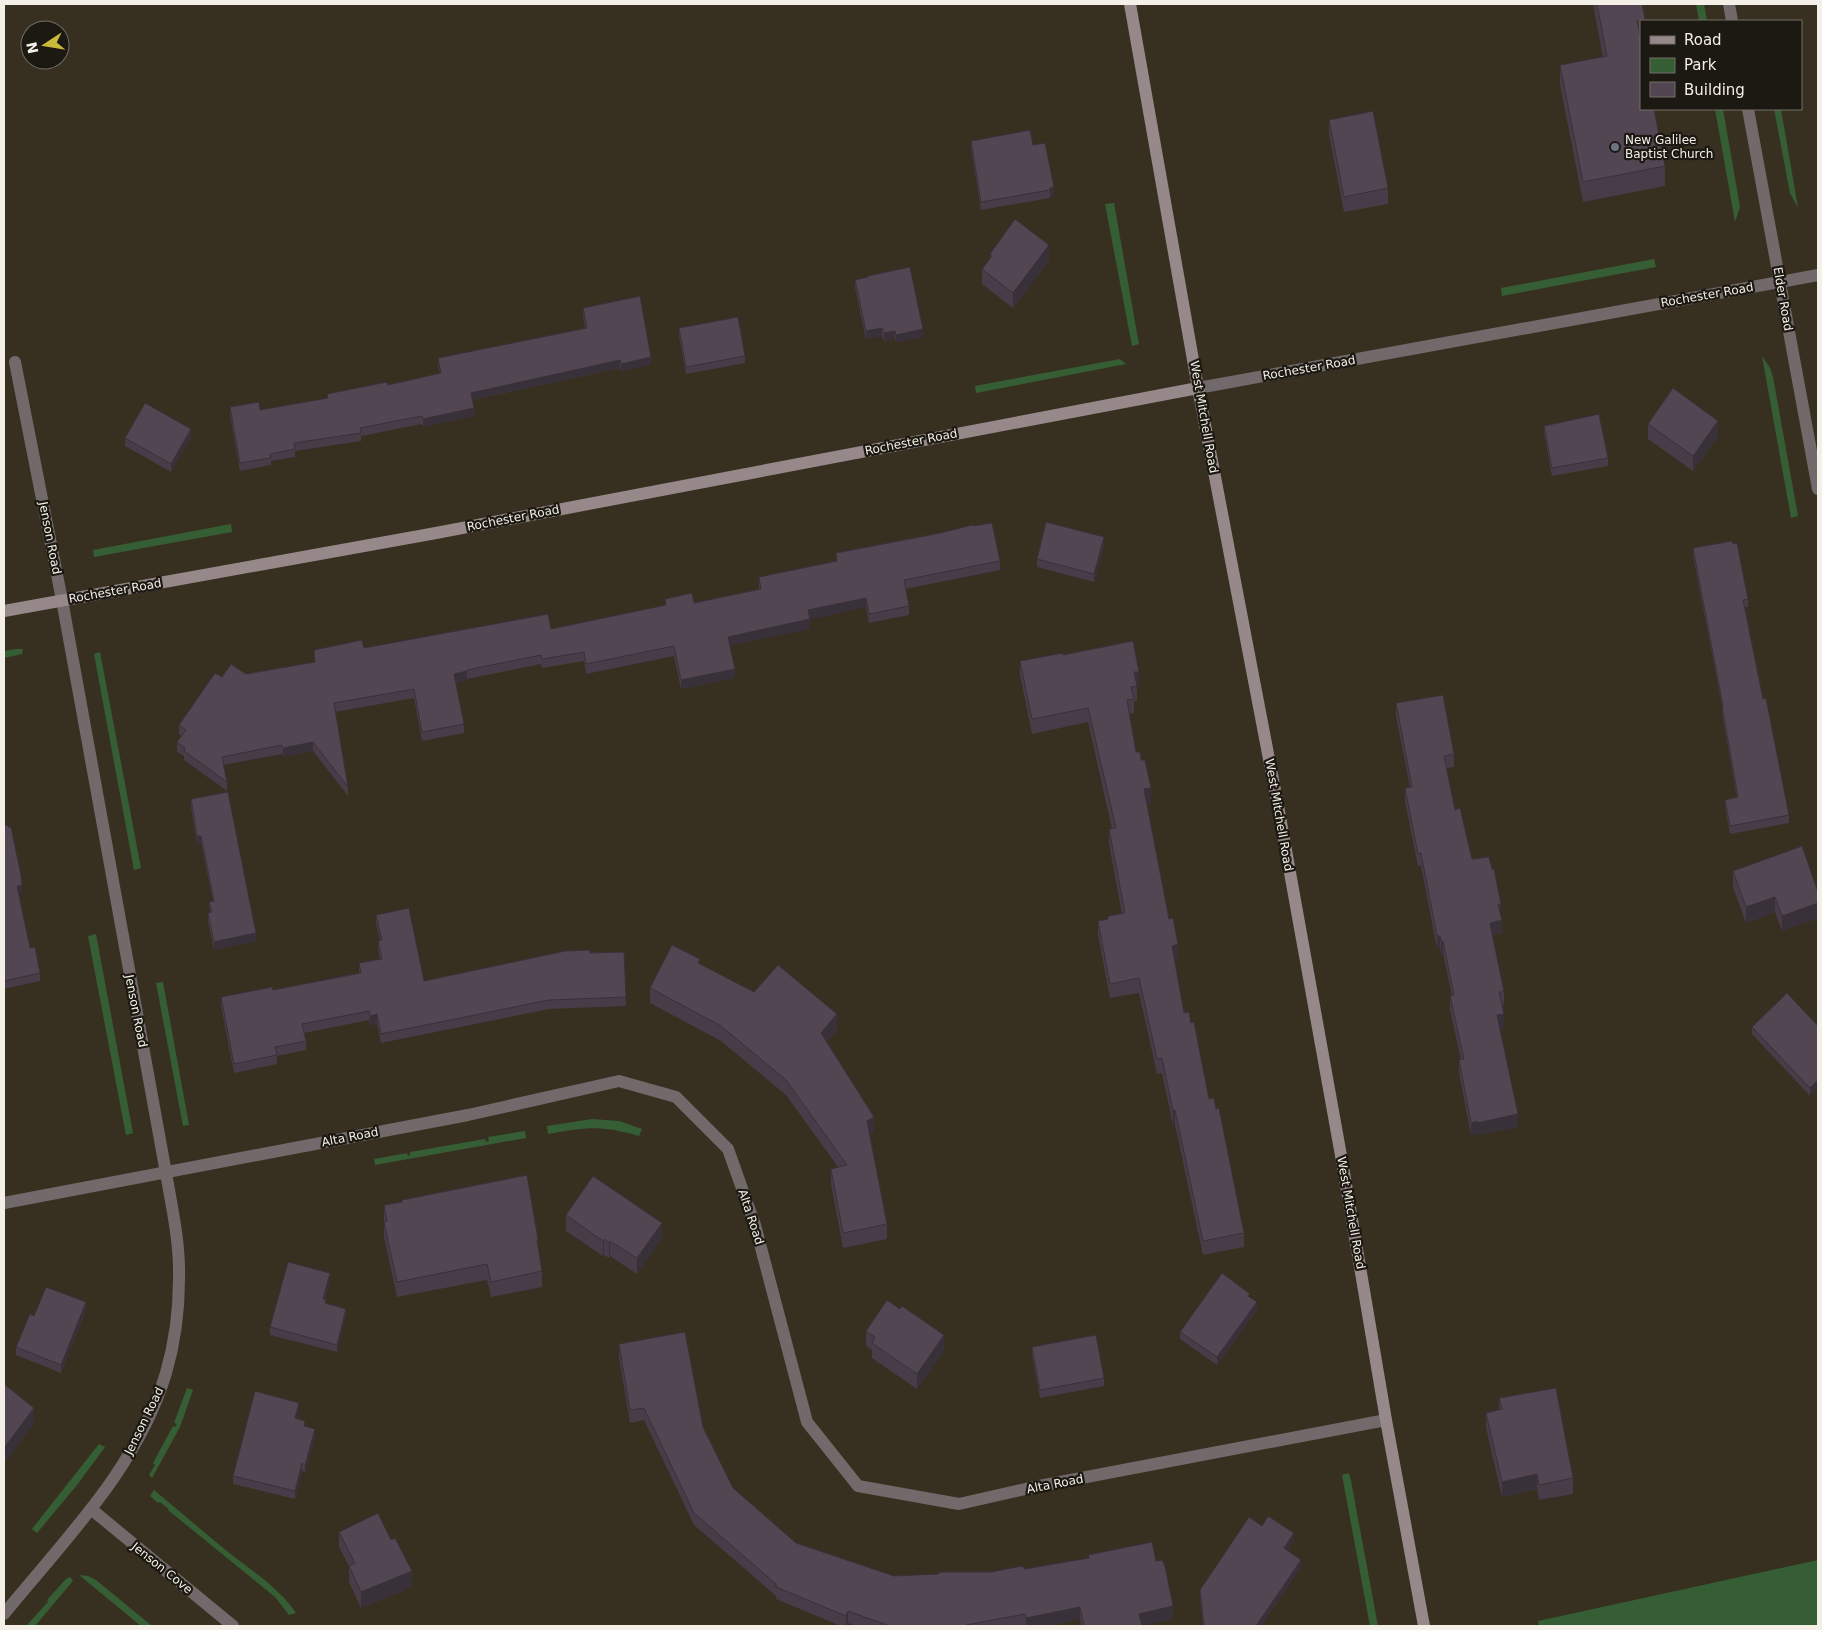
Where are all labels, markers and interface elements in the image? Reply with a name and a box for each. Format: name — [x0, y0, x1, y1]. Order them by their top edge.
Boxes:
north arrow — [20, 20, 70, 70]
legend — [1640, 20, 1802, 110]
text: Road — [1684, 31, 1722, 49]
text: N — [23, 40, 41, 55]
text: Park — [1684, 56, 1717, 74]
text: Building — [1684, 81, 1745, 99]
place label: New Galilee Baptist Church — [1625, 133, 1713, 161]
marker: New Galilee Baptist Church — [1609, 141, 1621, 153]
street label: Elder Road — [1770, 266, 1796, 332]
street label: Rochester Road — [1660, 280, 1754, 310]
street label: Rochester Road — [1262, 353, 1356, 383]
street label: West Mitchell Road — [1187, 360, 1221, 474]
street label: Rochester Road — [864, 426, 958, 458]
street label: Jenson Road — [36, 500, 64, 575]
street label: Rochester Road — [466, 502, 560, 534]
street label: Rochester Road — [68, 576, 162, 606]
street label: West Mitchell Road — [1262, 758, 1296, 872]
street label: Jenson Road — [122, 973, 150, 1048]
street label: Alta Road — [320, 1125, 380, 1149]
street label: West Mitchell Road — [1334, 1156, 1368, 1270]
street label: Alta Road — [735, 1187, 767, 1247]
street label: Jenson Road — [121, 1385, 166, 1458]
street label: Alta Road — [1025, 1472, 1085, 1496]
street label: Jenson Cove — [128, 1539, 195, 1597]

